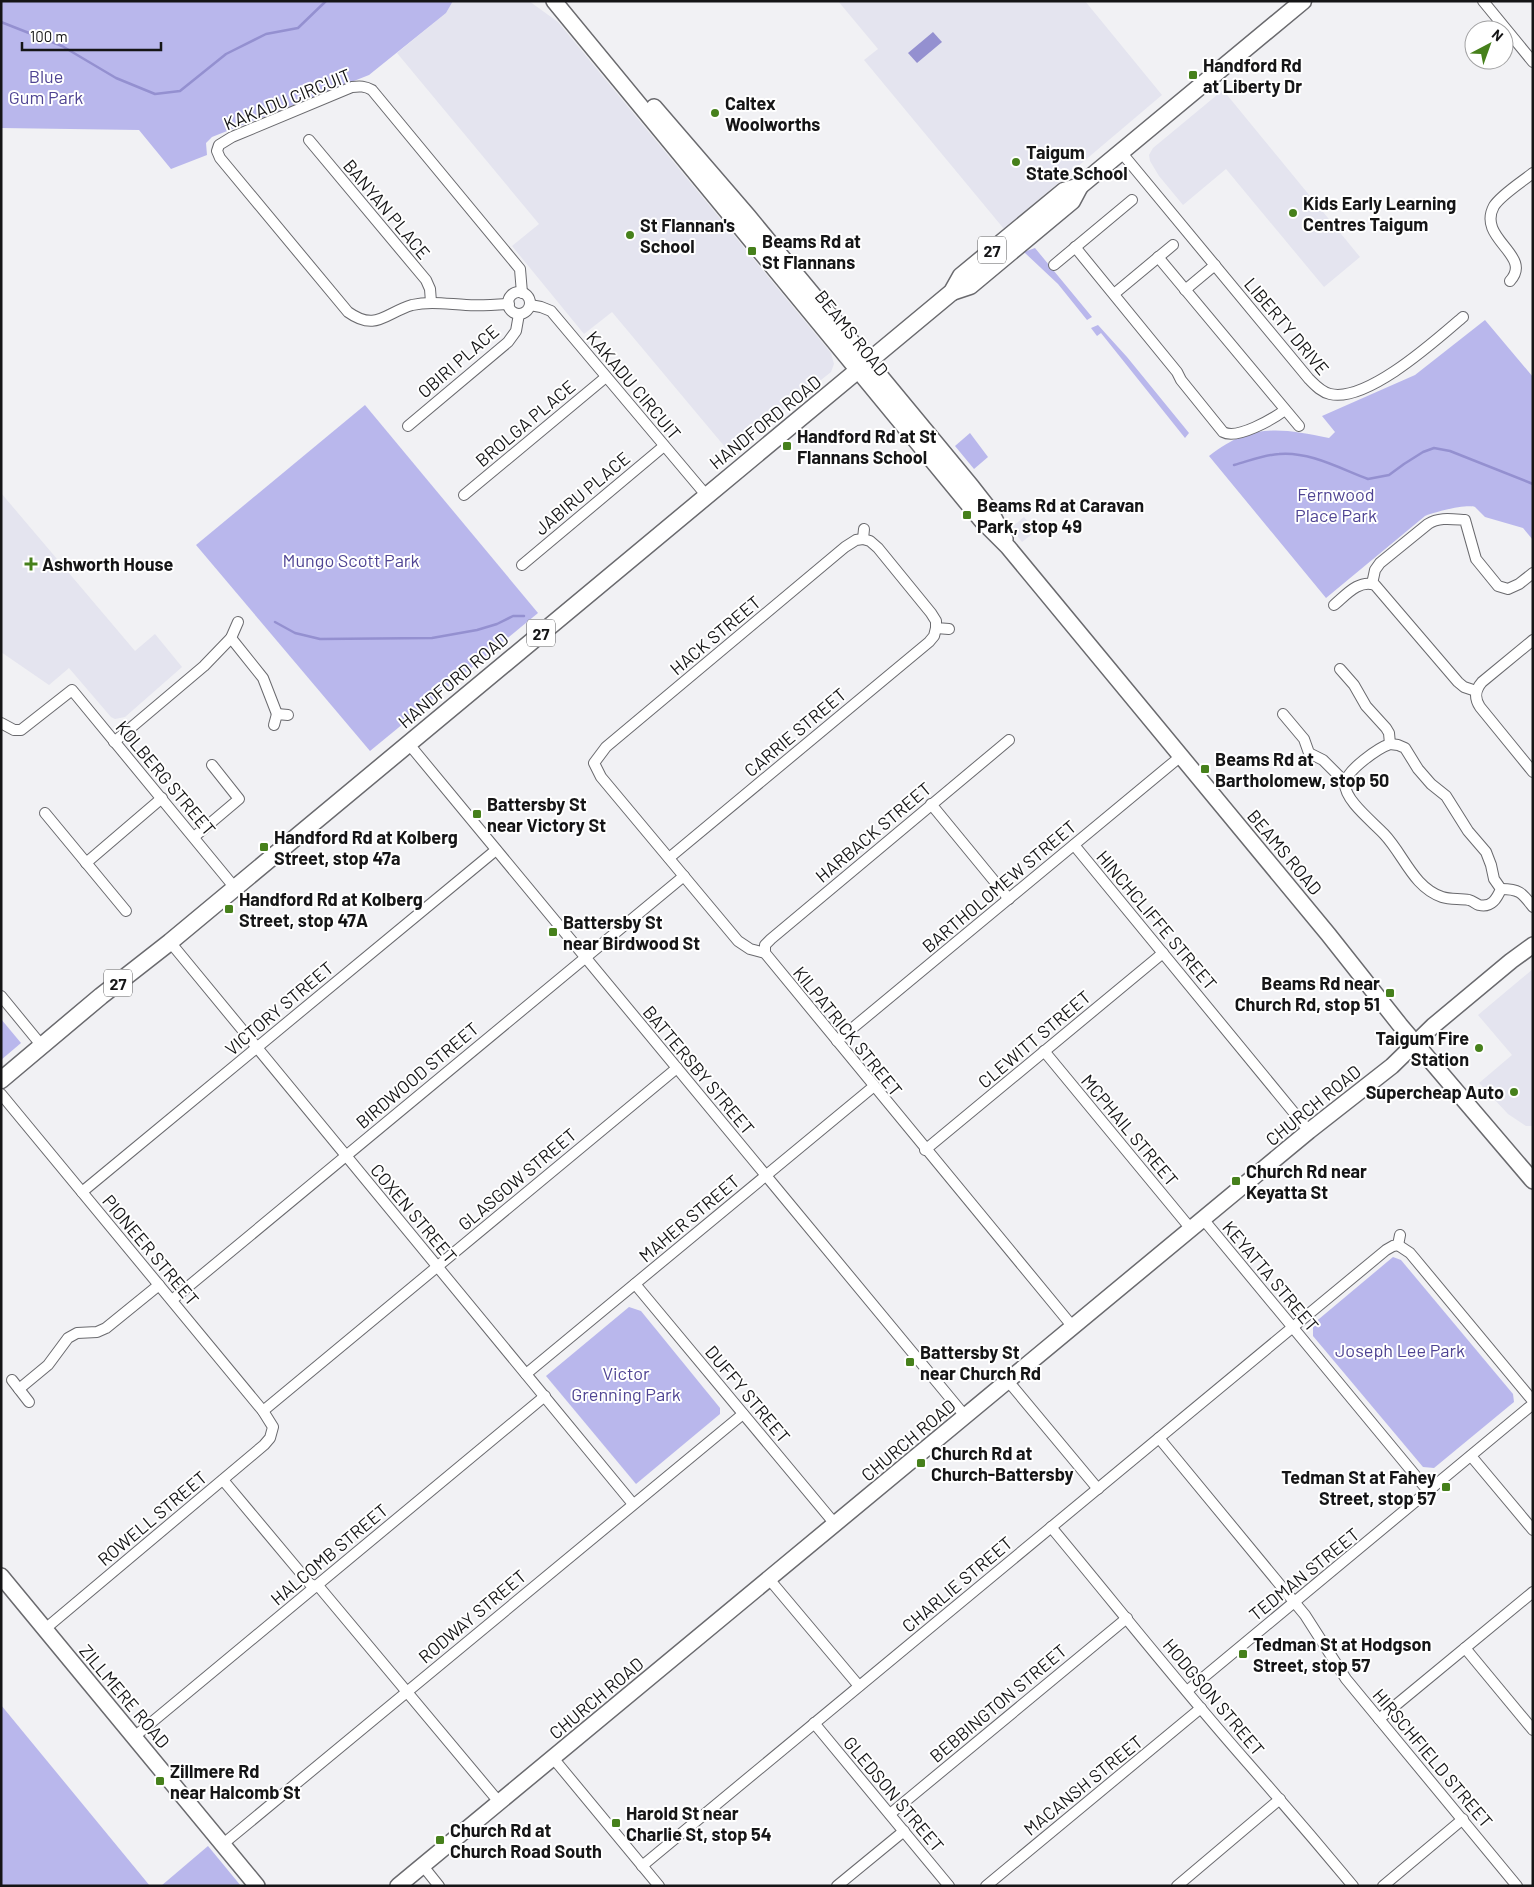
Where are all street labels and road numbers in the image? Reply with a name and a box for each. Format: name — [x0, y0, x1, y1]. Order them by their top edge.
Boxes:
street label: KAKADU CIRCUIT — [220, 63, 354, 135]
street label: BANYAN PLACE — [339, 155, 435, 263]
road number: 27 — [978, 236, 1006, 264]
street label: LIBERTY DRIVE — [1240, 273, 1334, 379]
street label: BEAMS ROAD — [811, 286, 893, 380]
street label: OBIRI PLACE — [413, 320, 503, 402]
street label: KAKADU CIRCUIT — [582, 326, 686, 444]
street label: HANDFORD ROAD — [705, 370, 825, 474]
street label: BROLGA PLACE — [471, 375, 579, 471]
street label: JABIRU PLACE — [530, 447, 634, 539]
street label: HACK STREET — [665, 591, 765, 679]
road number: 27 — [527, 620, 555, 646]
street label: HANDFORD ROAD — [393, 627, 513, 733]
street label: CARRIE STREET — [740, 683, 850, 781]
street label: KOLBERG STREET — [111, 716, 221, 840]
street label: HARBACK STREET — [811, 777, 935, 887]
street label: BEAMS ROAD — [1243, 805, 1327, 899]
street label: BARTHOLOMEW STREET — [918, 815, 1080, 957]
street label: HINCHCLIFFE STREET — [1092, 846, 1222, 994]
street label: VICTORY STREET — [220, 956, 338, 1060]
street label: KILPATRICK STREET — [789, 962, 907, 1100]
road number: 27 — [104, 970, 132, 996]
street label: CLEWITT STREET — [973, 985, 1095, 1093]
street label: BATTERSBY STREET — [639, 1001, 759, 1139]
street label: BIRDWOOD STREET — [351, 1017, 483, 1133]
street label: CHURCH ROAD — [1261, 1060, 1365, 1150]
street label: MCPHAIL STREET — [1077, 1070, 1183, 1190]
street label: GLASGOW STREET — [453, 1123, 581, 1235]
street label: COXEN STREET — [366, 1159, 462, 1267]
street label: MAHER STREET — [634, 1170, 744, 1266]
street label: PIONEER STREET — [98, 1190, 204, 1310]
street label: KEYATTA STREET — [1218, 1216, 1324, 1336]
street label: DUFFY STREET — [701, 1341, 795, 1447]
street label: CHURCH ROAD — [857, 1394, 959, 1486]
street label: ROWELL STREET — [93, 1466, 211, 1570]
street label: HALCOMB STREET — [266, 1499, 392, 1609]
street label: TEDMAN STREET — [1245, 1523, 1363, 1625]
street label: CHARLIE STREET — [897, 1531, 1017, 1637]
street label: RODWAY STREET — [414, 1565, 530, 1667]
street label: HODGSON STREET — [1159, 1634, 1269, 1760]
street label: BEBBINGTON STREET — [925, 1639, 1071, 1767]
street label: ZILLMERE ROAD — [75, 1640, 175, 1752]
street label: CHURCH ROAD — [545, 1652, 647, 1744]
street label: HIRSCHFIELD STREET — [1368, 1684, 1498, 1832]
street label: MACANSH STREET — [1019, 1730, 1147, 1840]
street label: GLEDSON STREET — [839, 1732, 949, 1856]

